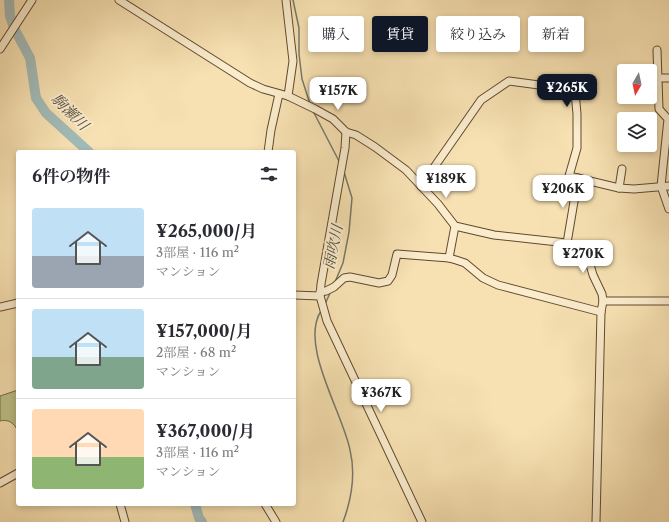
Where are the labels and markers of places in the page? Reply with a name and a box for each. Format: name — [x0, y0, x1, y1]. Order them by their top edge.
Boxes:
pin: ¥265K — [539, 74, 595, 108]
pin: ¥157K — [310, 77, 366, 111]
pin: ¥189K — [418, 165, 474, 199]
pin: ¥206K — [535, 175, 591, 209]
pin: ¥270K — [555, 240, 611, 274]
pin: ¥367K — [353, 379, 409, 413]

